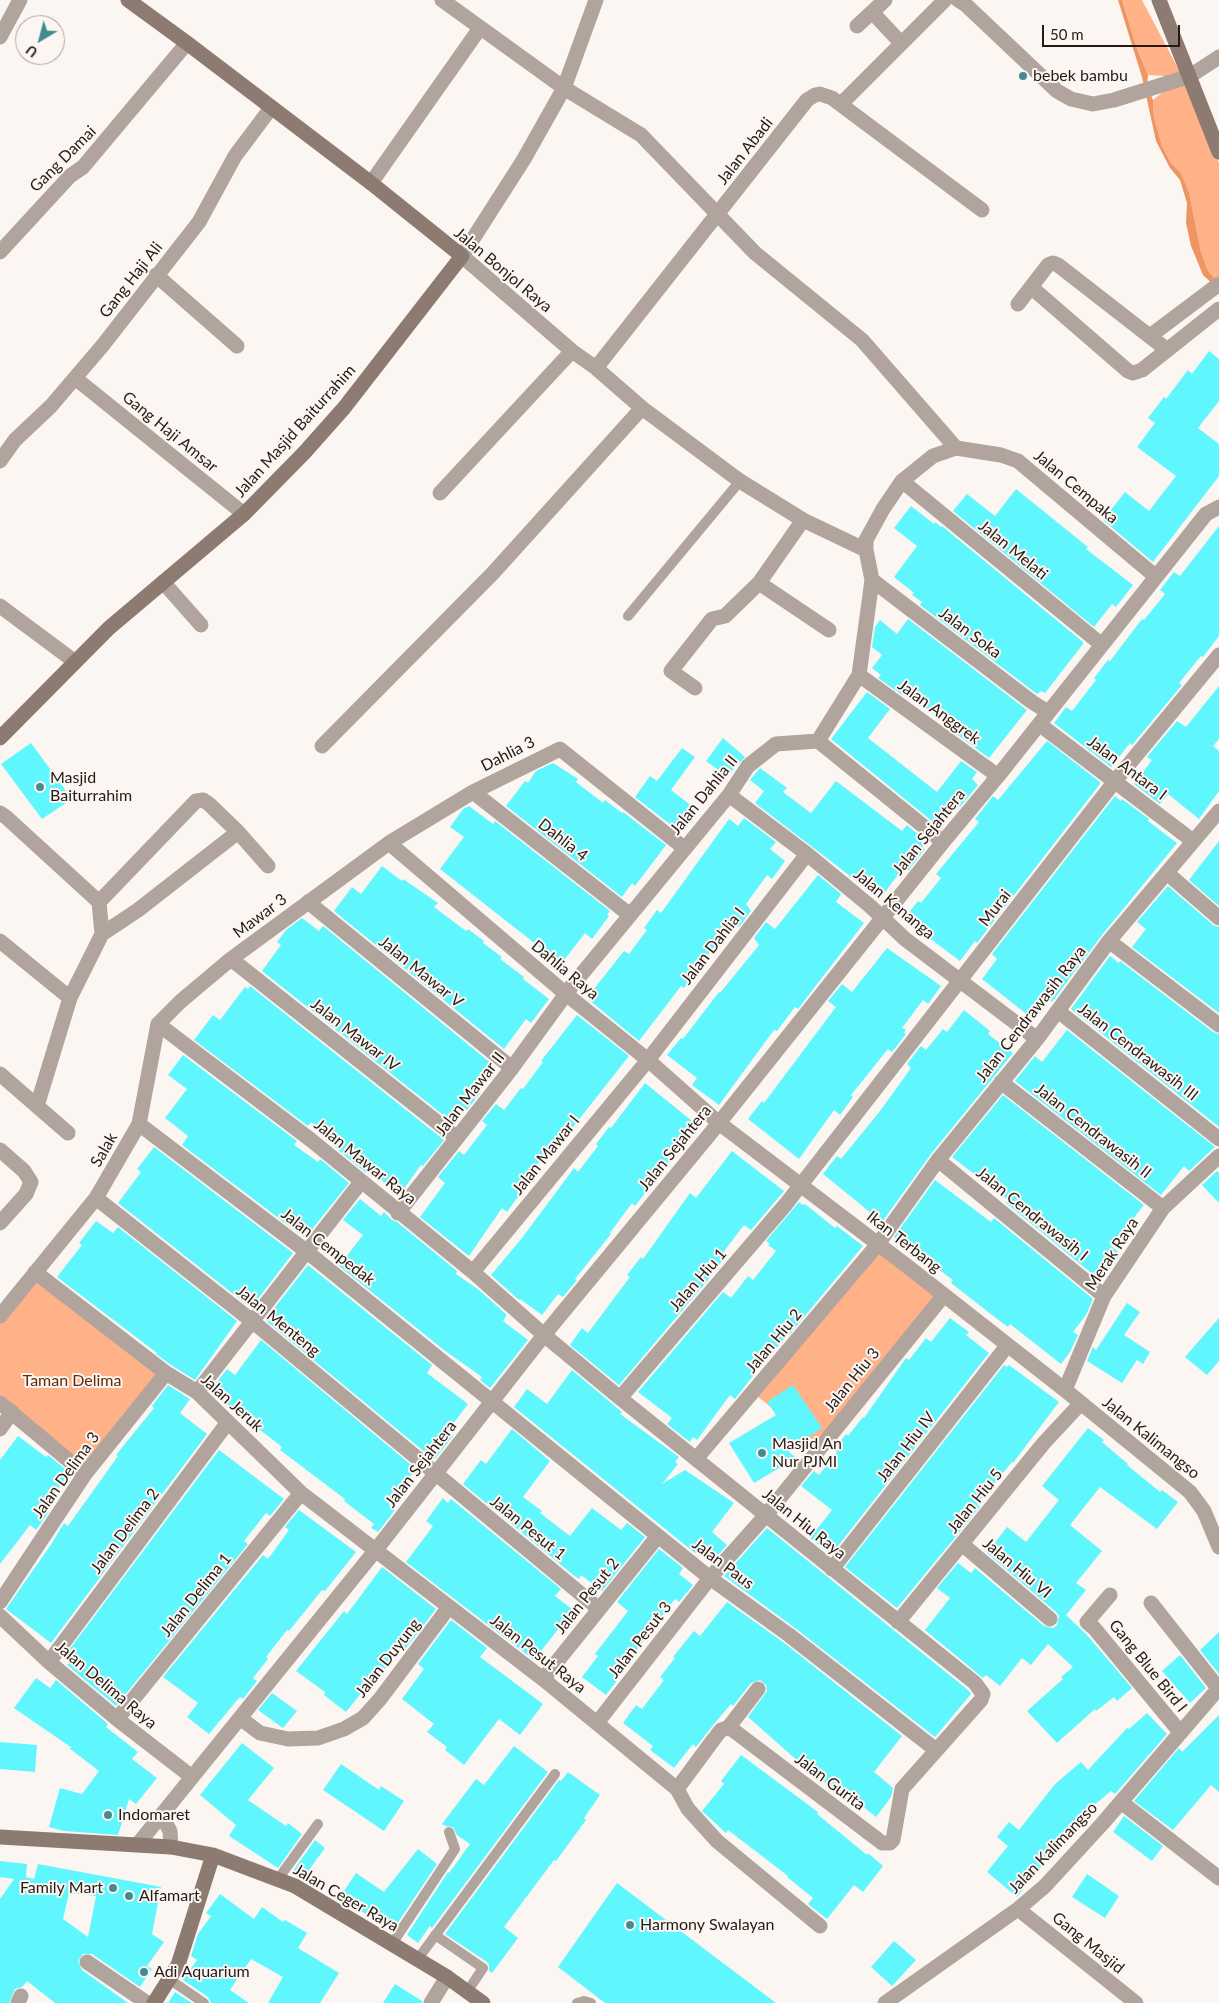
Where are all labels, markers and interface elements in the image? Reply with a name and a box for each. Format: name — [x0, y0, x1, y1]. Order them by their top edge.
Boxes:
north arrow — [15, 15, 65, 65]
scale bar — [1044, 15, 1182, 47]
text: 50 m — [1050, 25, 1084, 43]
text: U — [22, 42, 41, 61]
place label: bebek bambu — [1033, 66, 1128, 86]
marker: bebek bambu — [1017, 70, 1029, 82]
street label: Jalan Abadi — [713, 114, 777, 188]
street label: Gang Damai — [26, 122, 100, 196]
street label: Jalan Bonjol Raya — [450, 223, 556, 317]
street label: Gang Haji Ali — [95, 238, 167, 322]
street label: Jalan Masjid Baiturrahim — [231, 361, 359, 501]
street label: Gang Haji Amsar — [118, 388, 222, 476]
street label: Jalan Cempaka — [1030, 446, 1122, 528]
street label: Jalan Melati — [974, 516, 1052, 584]
street label: Jalan Soka — [935, 603, 1005, 663]
street label: Jalan Anggrek — [894, 676, 984, 748]
street label: Dahlia 3 — [478, 732, 538, 776]
street label: Jalan Antara I — [1083, 732, 1171, 804]
street label: Jalan Dahlia II — [666, 751, 742, 839]
place label: Masjid Baiturrahim — [50, 768, 132, 806]
marker: Masjid Baiturrahim — [34, 781, 46, 793]
street label: Jalan Sejahtera — [889, 785, 969, 879]
street label: Dahlia 4 — [534, 815, 592, 865]
street label: Jalan Kenanga — [850, 865, 938, 943]
street label: Murai — [975, 886, 1015, 930]
street label: Mawar 3 — [229, 890, 291, 942]
street label: Jalan Dahlia I — [677, 904, 749, 988]
street label: Jalan Mawar V — [375, 932, 467, 1012]
street label: Dahlia Raya — [527, 936, 603, 1004]
street label: Jalan Cendrawasih Raya — [972, 942, 1090, 1086]
street label: Jalan Mawar IV — [307, 994, 403, 1076]
street label: Jalan Cendrawasih III — [1074, 999, 1202, 1105]
street label: Jalan Mawar II — [431, 1048, 509, 1140]
street label: Jalan Cendrawasih II — [1031, 1079, 1155, 1183]
street label: Jalan Sejahtera — [635, 1101, 715, 1195]
street label: Jalan Mawar I — [508, 1111, 584, 1199]
street label: Jalan Mawar Raya — [310, 1115, 420, 1209]
street label: Salak — [87, 1129, 121, 1171]
street label: Jalan Cendrawasih I — [972, 1163, 1092, 1265]
street label: Jalan Cempedak — [277, 1204, 379, 1290]
street label: Ikan Terbang — [863, 1207, 945, 1277]
street label: Merak Raya — [1081, 1214, 1143, 1294]
street label: Jalan Hiu 1 — [665, 1245, 731, 1315]
street label: Jalan Menteng — [232, 1281, 324, 1361]
street label: Jalan Hiu 2 — [742, 1305, 806, 1377]
street label: Jalan Hiu 3 — [820, 1344, 884, 1416]
street label: Jalan Jeruk — [197, 1370, 267, 1436]
park label: Taman Delima — [23, 1371, 121, 1391]
street label: Jalan Kalimangso — [1098, 1393, 1204, 1483]
street label: Jalan Hiu IV — [873, 1408, 939, 1486]
street label: Jalan Sejahtera — [381, 1417, 461, 1511]
street label: Jalan Delima 3 — [28, 1428, 104, 1522]
place label: Masjid An Nur PJMI — [772, 1434, 842, 1472]
marker: Masjid An Nur PJMI — [756, 1447, 768, 1459]
street label: Jalan Hiu 5 — [943, 1465, 1007, 1537]
street label: Jalan Delima 2 — [87, 1485, 163, 1577]
street label: Jalan Hiu Raya — [758, 1485, 850, 1563]
street label: Jalan Pesut 1 — [486, 1492, 570, 1564]
street label: Jalan Hiu VI — [979, 1534, 1055, 1602]
street label: Jalan Paus — [688, 1535, 758, 1593]
street label: Jalan Delima 1 — [157, 1549, 235, 1641]
street label: Jalan Pesut 2 — [551, 1554, 623, 1638]
street label: Jalan Pesut 3 — [604, 1598, 676, 1682]
street label: Jalan Pesut Raya — [486, 1611, 590, 1697]
street label: Jalan Duyung — [351, 1615, 425, 1701]
street label: Gang Blue Bird I — [1105, 1616, 1191, 1716]
street label: Jalan Delima Raya — [52, 1637, 160, 1733]
street label: Jalan Gurita — [791, 1749, 869, 1815]
street label: Jalan Kalimangso — [1005, 1798, 1101, 1898]
place label: Indomaret — [118, 1805, 190, 1825]
marker: Indomaret — [102, 1809, 114, 1821]
street label: Jalan Ceger Raya — [290, 1860, 402, 1936]
place label: Family Mart — [20, 1878, 103, 1898]
marker: Family Mart — [107, 1882, 119, 1894]
place label: Alfamart — [139, 1886, 200, 1906]
marker: Alfamart — [123, 1890, 135, 1902]
street label: Gang Masjid — [1048, 1908, 1128, 1978]
place label: Harmony Swalayan — [640, 1915, 774, 1935]
marker: Harmony Swalayan — [624, 1919, 636, 1931]
place label: Adi Aquarium — [154, 1962, 250, 1982]
marker: Adi Aquarium — [138, 1966, 150, 1978]

